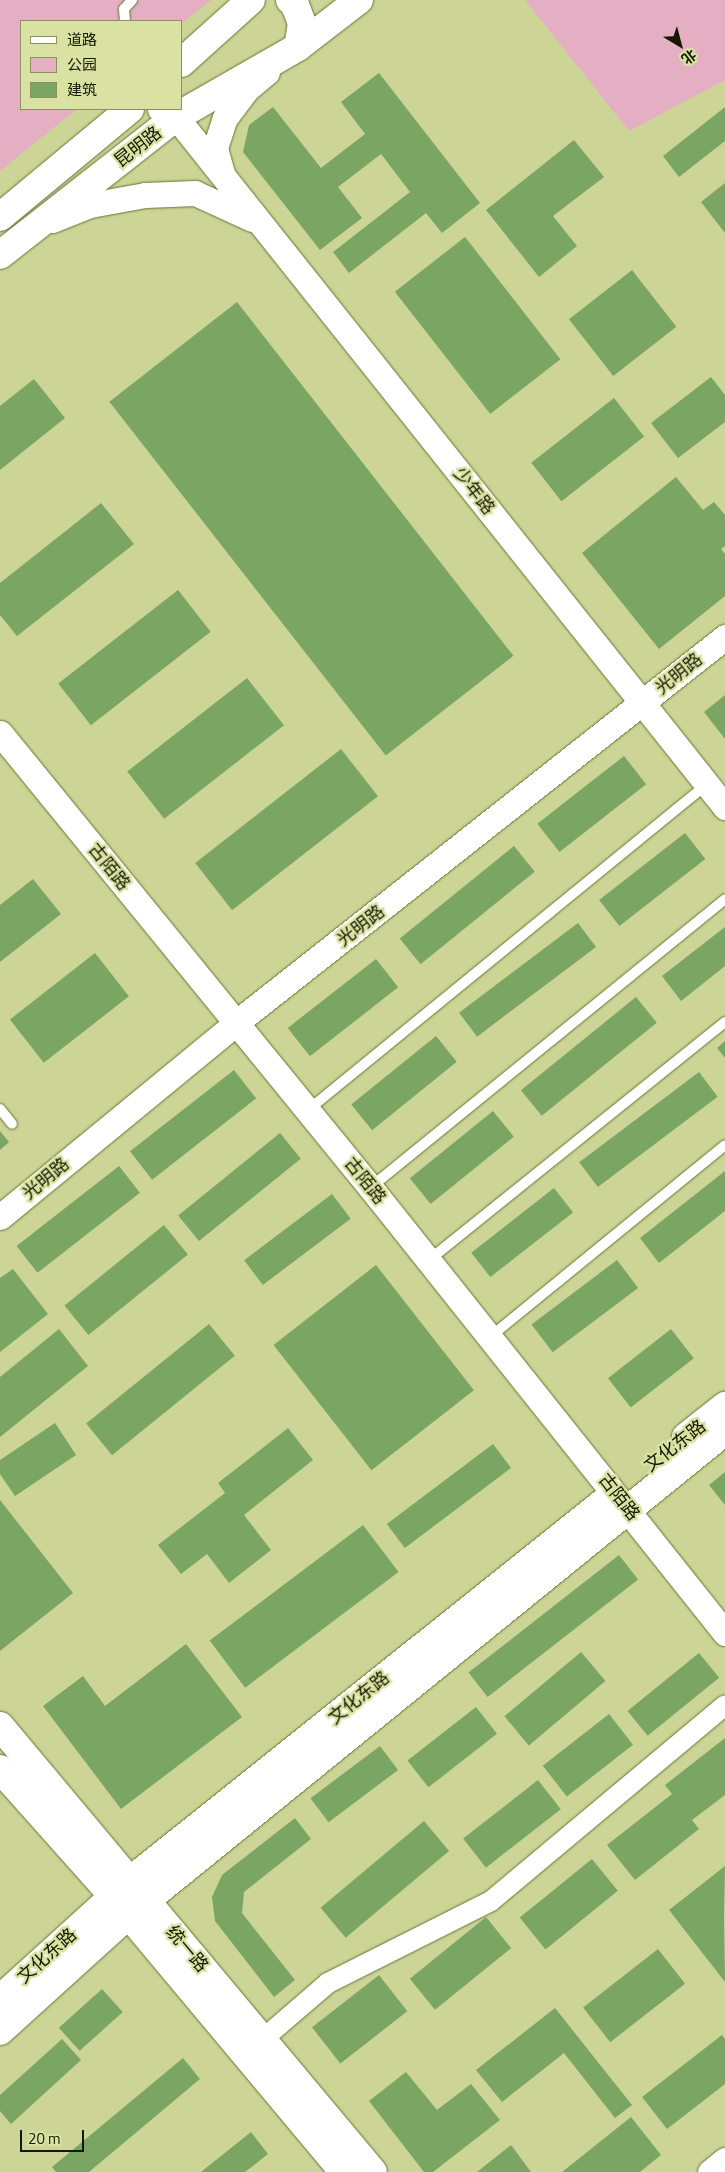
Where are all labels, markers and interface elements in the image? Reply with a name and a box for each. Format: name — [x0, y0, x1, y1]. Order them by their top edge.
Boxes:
legend — [20, 20, 182, 110]
north arrow — [655, 20, 705, 70]
text: 道路 — [67, 28, 97, 51]
text: 北 — [677, 45, 701, 70]
text: 公园 — [67, 53, 97, 76]
text: 建筑 — [67, 78, 97, 101]
street label: 昆明路 — [110, 122, 166, 172]
street label: 少年路 — [449, 463, 499, 519]
street label: 光明路 — [651, 649, 707, 699]
street label: 古陌路 — [84, 839, 134, 895]
street label: 光明路 — [333, 901, 389, 951]
street label: 光明路 — [18, 1153, 74, 1205]
street label: 古陌路 — [340, 1153, 390, 1209]
street label: 文化东路 — [640, 1415, 710, 1477]
street label: 古陌路 — [594, 1469, 644, 1525]
street label: 文化东路 — [324, 1667, 394, 1729]
street label: 统一路 — [161, 1921, 213, 1977]
street label: 文化东路 — [13, 1924, 81, 1988]
scale bar — [22, 2120, 86, 2152]
text: 20 m — [28, 2127, 61, 2150]

